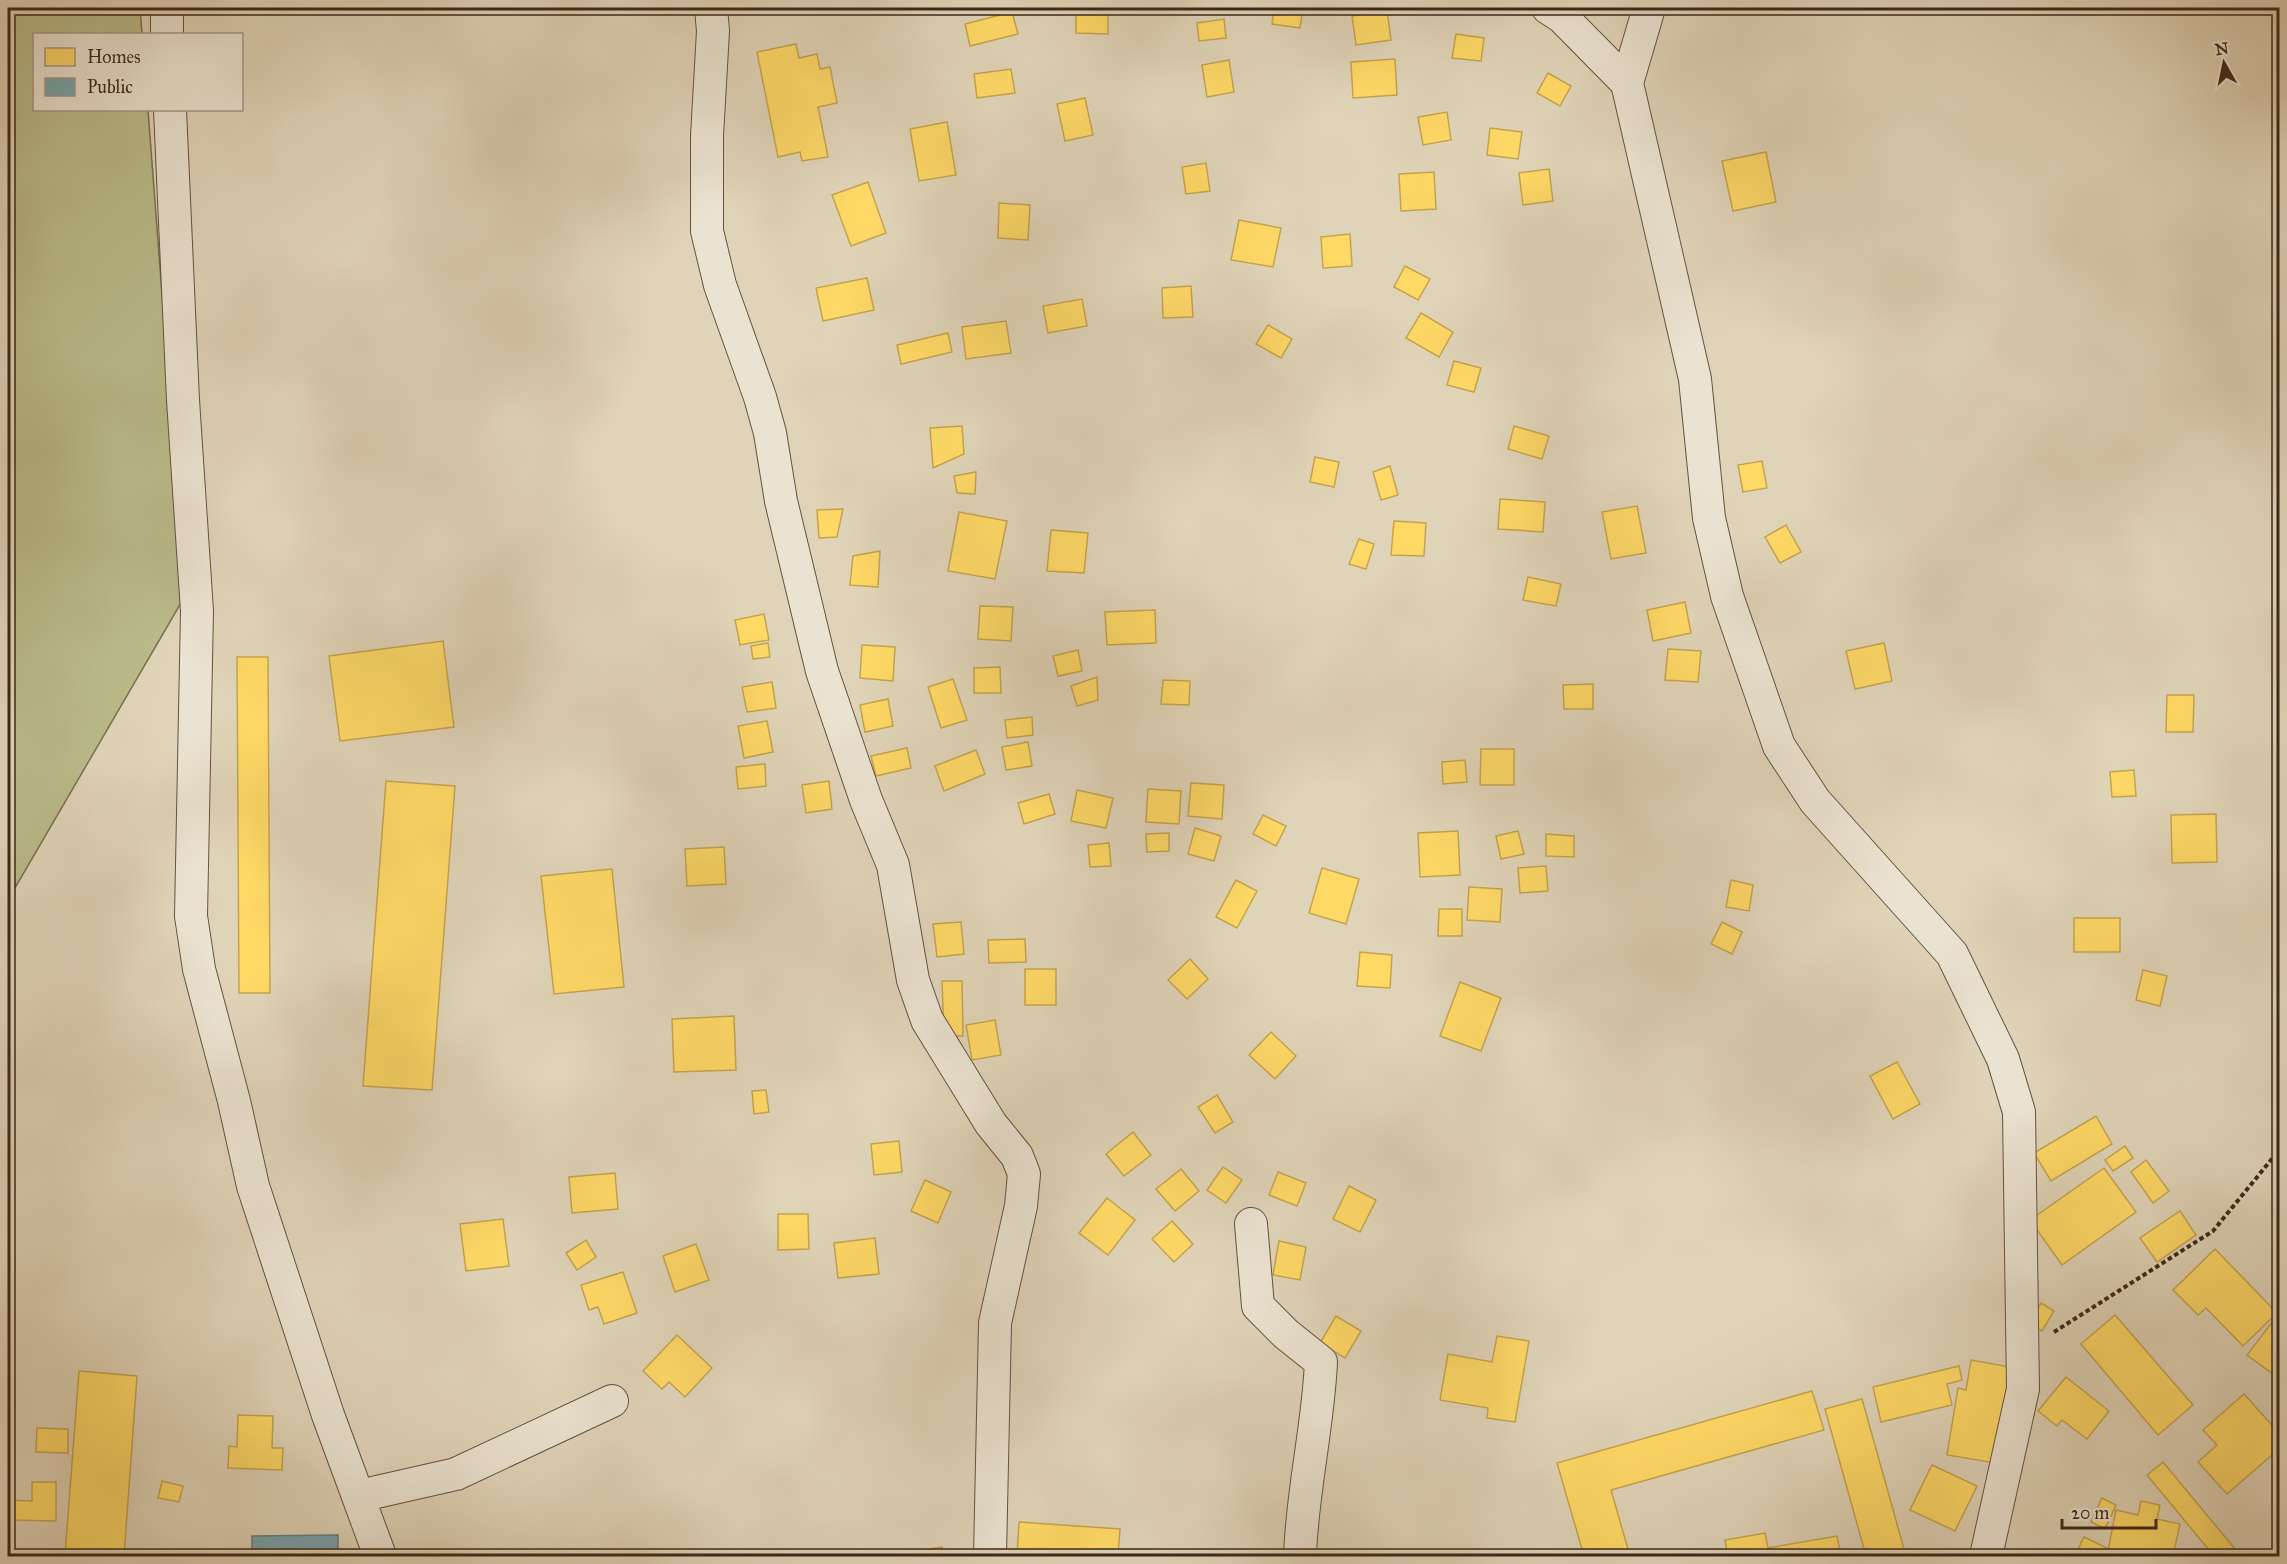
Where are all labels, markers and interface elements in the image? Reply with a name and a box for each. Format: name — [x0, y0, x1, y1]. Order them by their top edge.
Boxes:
legend — [33, 33, 243, 111]
north arrow — [2194, 33, 2254, 93]
text: N — [2214, 38, 2230, 59]
text: Homes — [87, 46, 141, 68]
text: Public — [87, 76, 133, 98]
scale bar — [2062, 1492, 2156, 1530]
text: 20 m — [2071, 1502, 2109, 1524]

